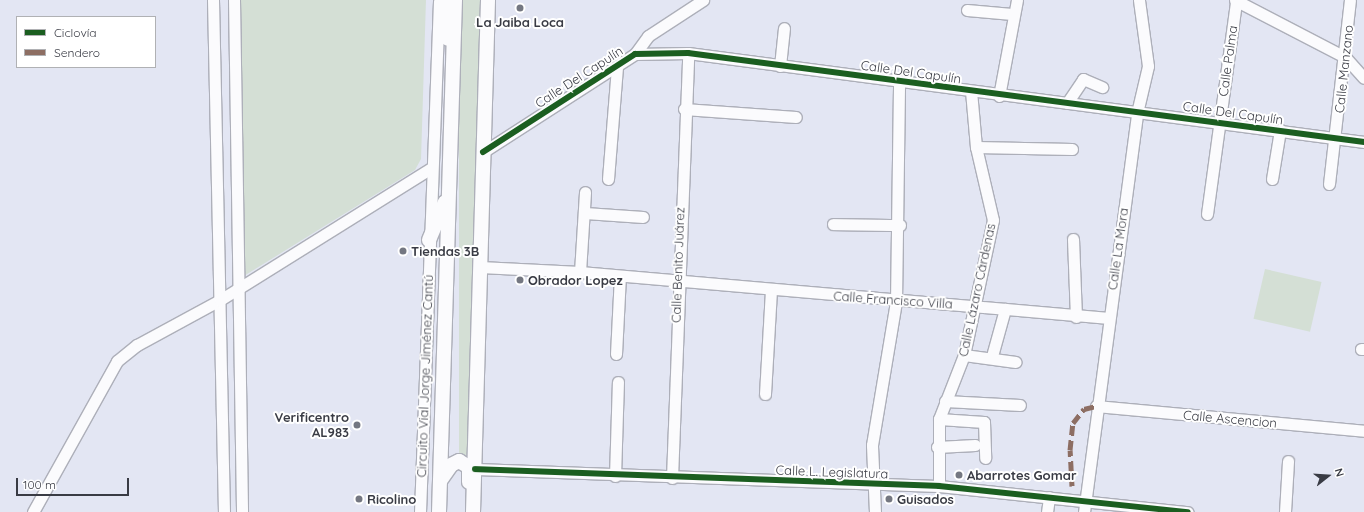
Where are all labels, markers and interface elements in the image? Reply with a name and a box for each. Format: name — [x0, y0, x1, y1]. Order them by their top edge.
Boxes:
marker: La Jaiba Loca — [515, 3, 525, 13]
place label: La Jaiba Loca — [476, 14, 564, 30]
legend — [16, 16, 156, 68]
street label: Calle Manzano — [1332, 24, 1356, 114]
text: Ciclovía — [54, 25, 97, 40]
street label: Calle Palma — [1215, 25, 1241, 97]
street label: Calle Del Capulín — [532, 43, 626, 111]
text: Sendero — [54, 45, 100, 60]
street label: Calle Del Capulín — [860, 57, 962, 87]
street label: Calle Del Capulín — [1182, 98, 1284, 128]
street label: Calle Benito Juárez — [668, 207, 688, 323]
street label: Calle La Mora — [1105, 207, 1131, 291]
street label: Calle Lázaro Cárdenas — [955, 222, 999, 358]
place label: Tiendas 3B — [411, 243, 479, 259]
marker: Tiendas 3B — [398, 246, 408, 256]
place label: Obrador Lopez — [528, 272, 623, 288]
street label: Circuito Vial Jorge Jiménez Cantú — [414, 274, 436, 478]
marker: Obrador Lopez — [515, 275, 525, 285]
street label: Calle Francisco Villa — [833, 288, 953, 312]
street label: Calle Ascencion — [1182, 407, 1278, 431]
place label: Verificentro AL983 — [274, 410, 349, 441]
marker: Verificentro AL983 — [352, 420, 362, 430]
north arrow — [1308, 456, 1348, 496]
street label: Calle L. Legislatura — [776, 462, 888, 482]
place label: Abarrotes Gomar — [967, 467, 1077, 483]
text: N — [1332, 467, 1347, 478]
scale bar — [18, 470, 131, 496]
marker: Abarrotes Gomar — [954, 470, 964, 480]
text: 100 m — [23, 477, 56, 492]
place label: Ricolino — [367, 491, 416, 507]
place label: Guisados — [897, 491, 954, 507]
marker: Ricolino — [354, 494, 364, 504]
marker: Guisados — [884, 494, 894, 504]

